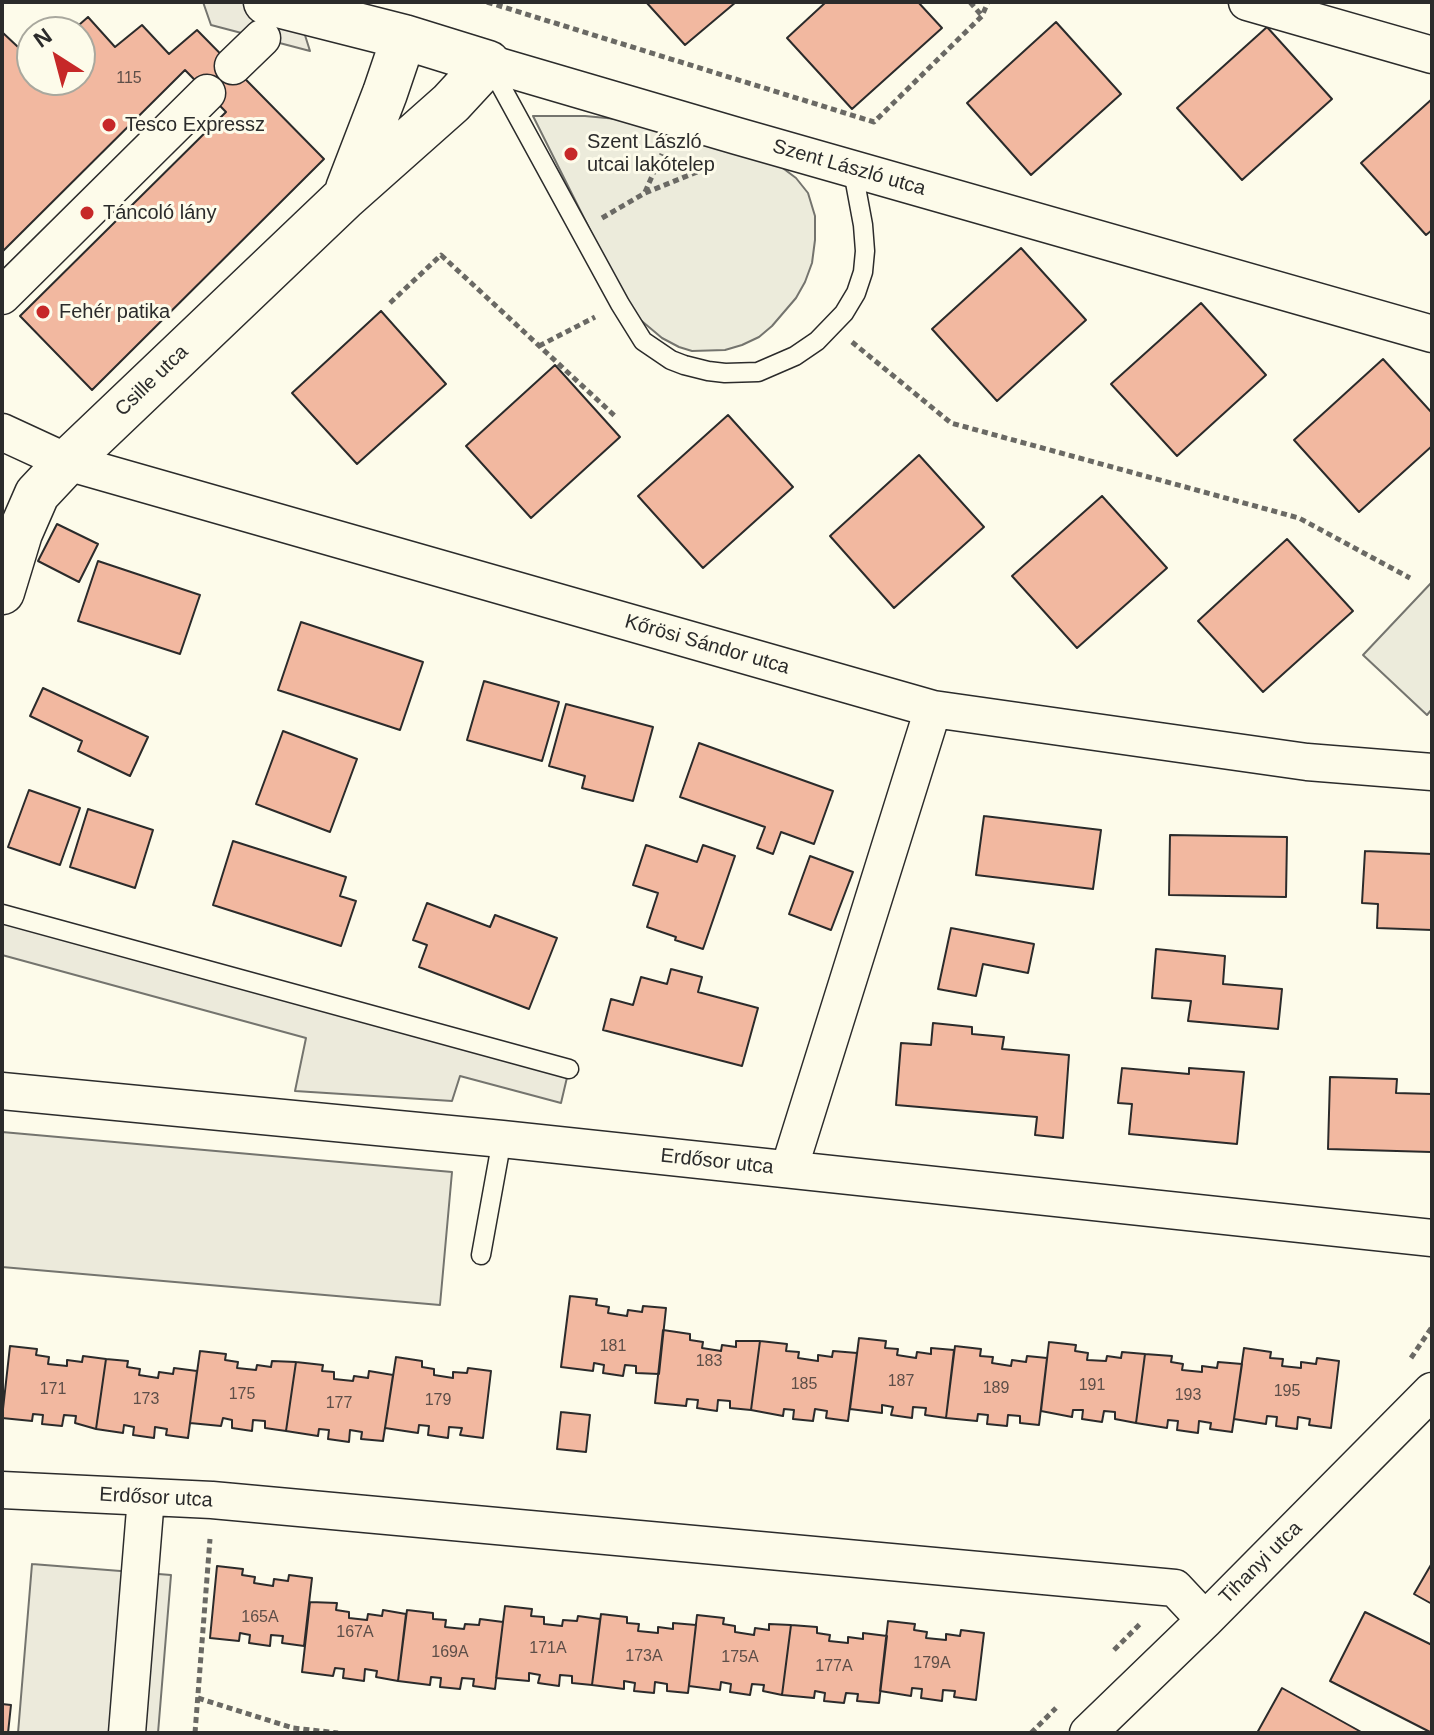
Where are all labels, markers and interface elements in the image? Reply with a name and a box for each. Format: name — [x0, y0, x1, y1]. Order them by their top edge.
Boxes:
north arrow — [16, 16, 96, 96]
text: N — [29, 23, 57, 53]
house number: 115 — [116, 69, 142, 89]
place label: Tesco Expressz — [125, 113, 265, 137]
marker: Tesco Expressz — [100, 116, 118, 134]
place label: Szent László utcai lakótelep — [587, 130, 715, 177]
street label: Szent László utca — [770, 135, 928, 201]
marker: Szent László utcai lakótelep — [562, 145, 580, 163]
place label: Táncoló lány — [103, 201, 216, 225]
marker: Táncoló lány — [78, 204, 96, 222]
place label: Fehér patika — [59, 300, 170, 324]
marker: Fehér patika — [34, 303, 52, 321]
street label: Csille utca — [110, 340, 194, 422]
street label: Kőrösi Sándor utca — [622, 610, 792, 680]
street label: Erdősor utca — [659, 1144, 775, 1180]
house number: 181 — [600, 1337, 626, 1357]
house number: 183 — [696, 1352, 722, 1372]
house number: 187 — [888, 1372, 914, 1392]
house number: 185 — [791, 1375, 817, 1395]
house number: 191 — [1079, 1376, 1105, 1396]
house number: 189 — [983, 1379, 1009, 1399]
house number: 171 — [40, 1380, 66, 1400]
house number: 195 — [1274, 1382, 1300, 1402]
house number: 175 — [229, 1385, 255, 1405]
house number: 193 — [1175, 1386, 1201, 1406]
house number: 173 — [133, 1390, 159, 1410]
house number: 179 — [425, 1391, 451, 1411]
house number: 177 — [326, 1394, 352, 1414]
street label: Erdősor utca — [99, 1483, 213, 1513]
street label: Tihanyi utca — [1215, 1517, 1307, 1609]
house number: 165A — [241, 1608, 279, 1628]
house number: 167A — [336, 1623, 374, 1643]
house number: 171A — [529, 1639, 567, 1659]
house number: 169A — [431, 1643, 469, 1663]
house number: 173A — [625, 1647, 663, 1667]
house number: 175A — [721, 1648, 759, 1668]
house number: 179A — [913, 1654, 951, 1674]
house number: 177A — [815, 1657, 853, 1677]

